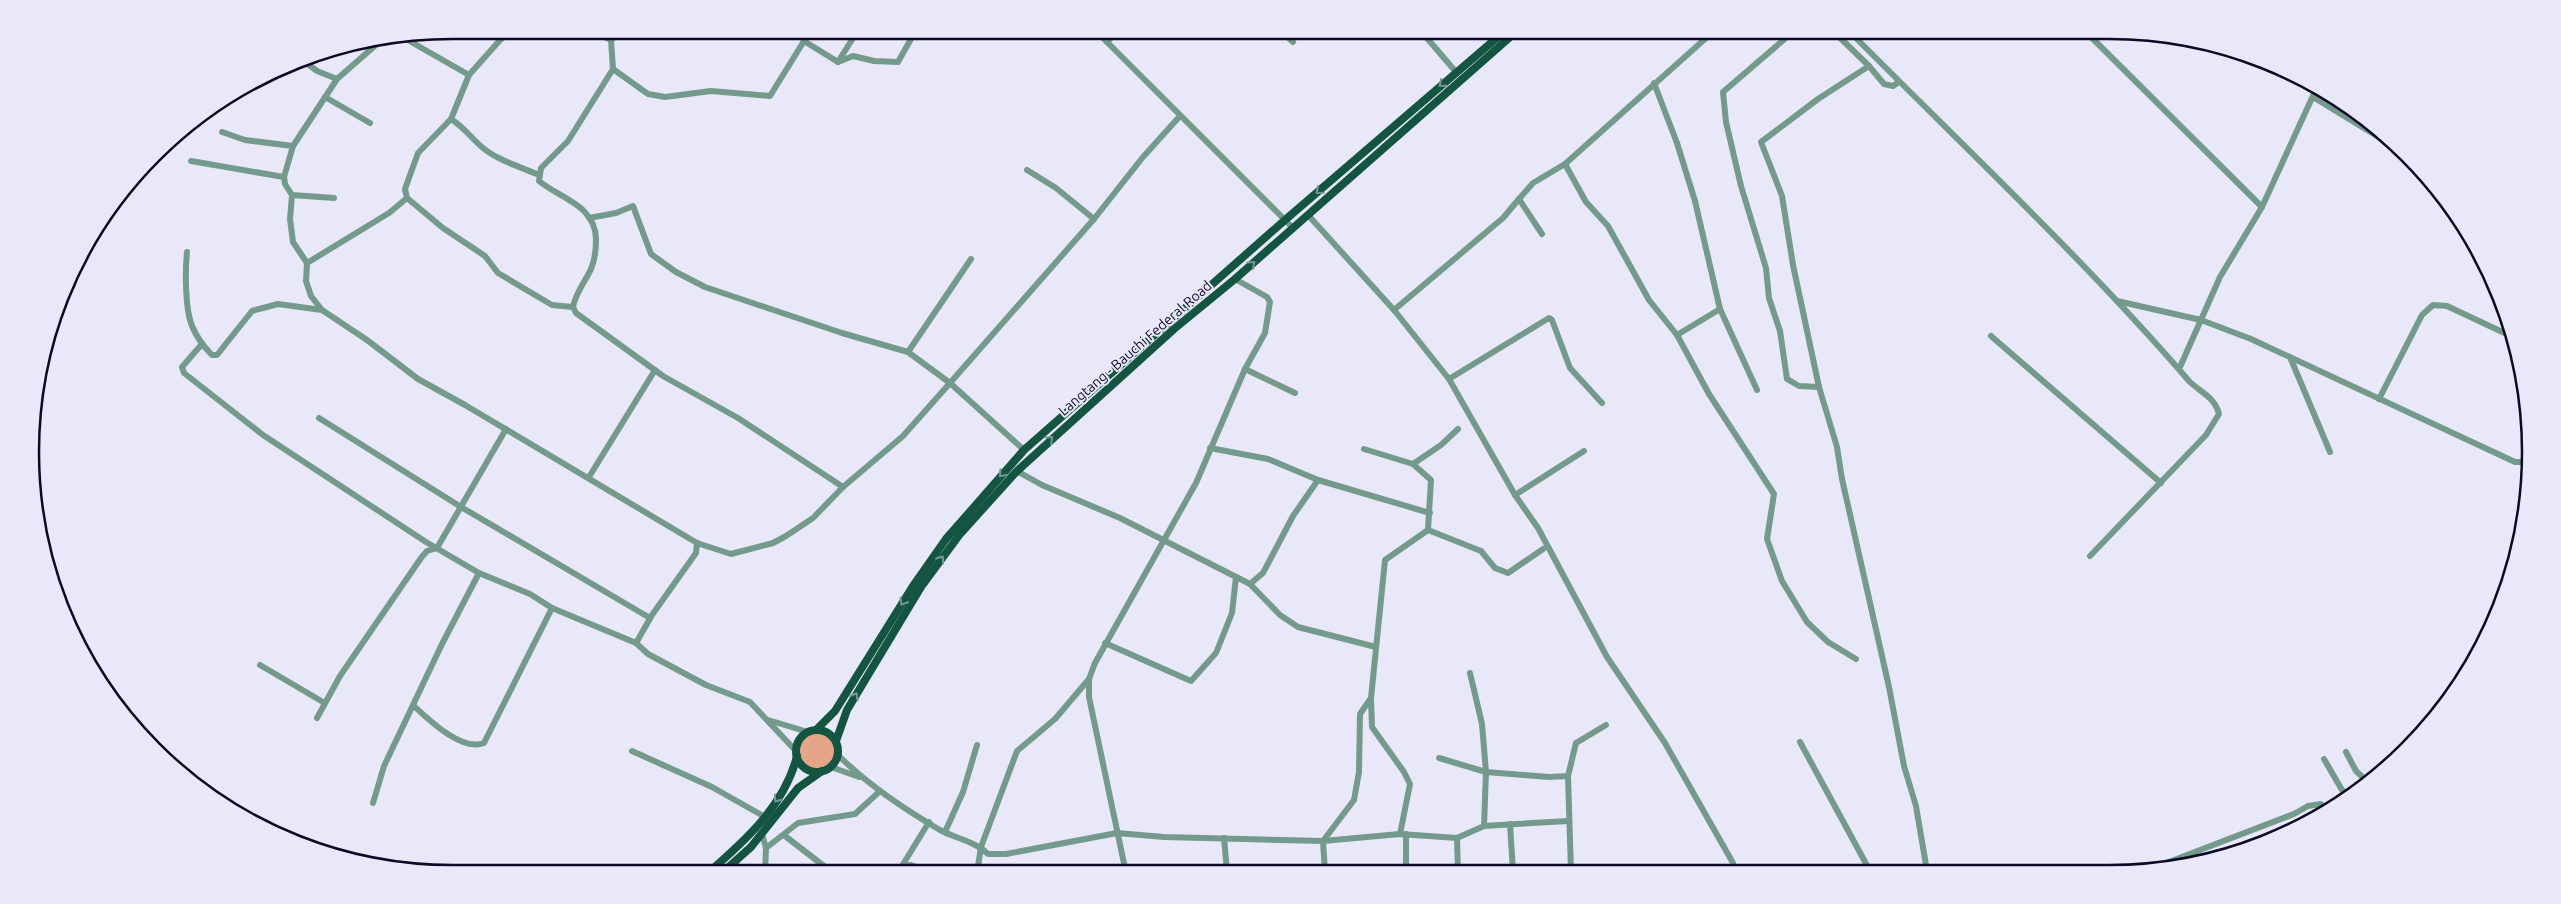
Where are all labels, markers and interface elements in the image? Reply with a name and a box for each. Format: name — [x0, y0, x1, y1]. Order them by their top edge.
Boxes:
one-way arrow — [1439, 79, 1448, 88]
one-way arrow — [1316, 185, 1325, 194]
one-way arrow — [1247, 260, 1256, 269]
street label: Langtang - Bauchi Federal Road — [1055, 277, 1215, 419]
one-way arrow — [1045, 436, 1054, 445]
one-way arrow — [999, 468, 1008, 477]
one-way arrow — [935, 555, 944, 565]
one-way arrow — [900, 596, 910, 605]
one-way arrow — [848, 693, 858, 702]
one-way arrow — [774, 794, 783, 803]

